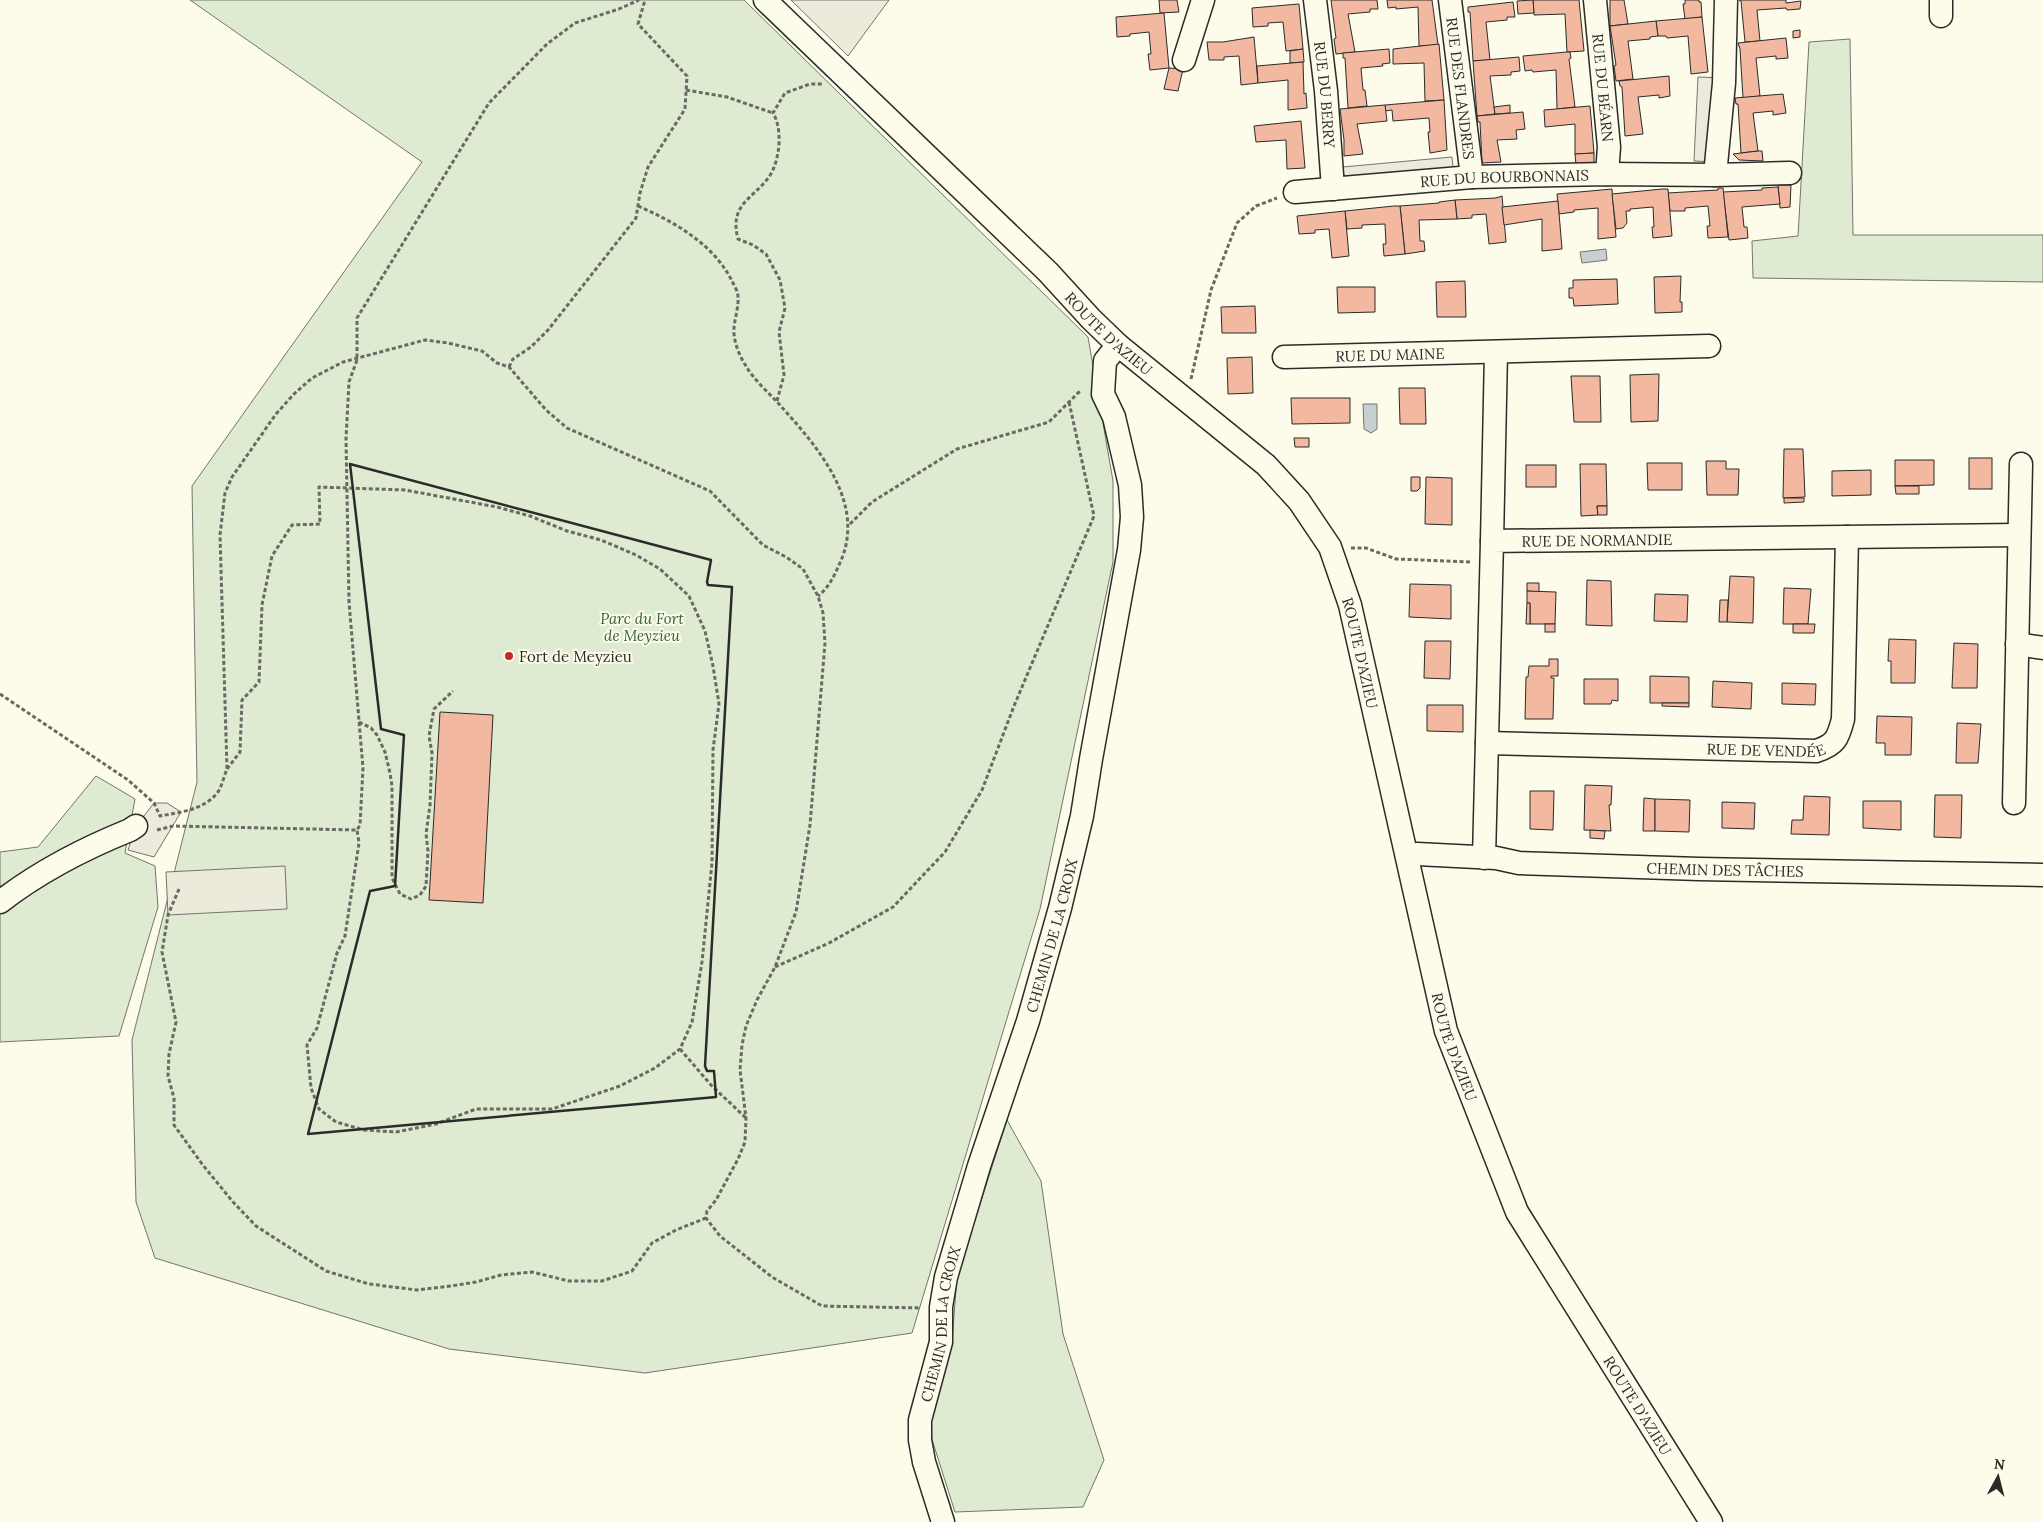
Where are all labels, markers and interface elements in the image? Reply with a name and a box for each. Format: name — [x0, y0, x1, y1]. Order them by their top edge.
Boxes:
street label: RUE DES FLANDRES — [1443, 16, 1479, 160]
street label: RUE DU BÉARN — [1589, 32, 1618, 143]
street label: RUE DU BERRY — [1311, 40, 1340, 149]
street label: RUE DU BOURBONNAIS — [1419, 165, 1589, 191]
street label: ROUTE D'AZIEU — [1061, 288, 1157, 379]
street label: RUE DU MAINE — [1335, 343, 1445, 365]
street label: RUE DE NORMANDIE — [1521, 529, 1672, 550]
street label: ROUTE D'AZIEU — [1339, 595, 1383, 710]
park label: Parc du Fort de Meyzieu — [600, 609, 684, 645]
place label: Fort de Meyzieu — [519, 647, 632, 666]
marker: Fort de Meyzieu — [503, 650, 515, 662]
street label: RUE DE VENDÉE — [1706, 739, 1828, 760]
street label: CHEMIN DE LA CROIX — [1021, 856, 1081, 1015]
street label: CHEMIN DES TÂCHES — [1646, 858, 1804, 880]
street label: ROUTE D'AZIEU — [1428, 991, 1482, 1103]
street label: CHEMIN DE LA CROIX — [916, 1243, 964, 1404]
street label: ROUTE D'AZIEU — [1600, 1352, 1676, 1458]
north arrow — [1973, 1452, 2023, 1502]
text: N — [1993, 1455, 2006, 1474]

